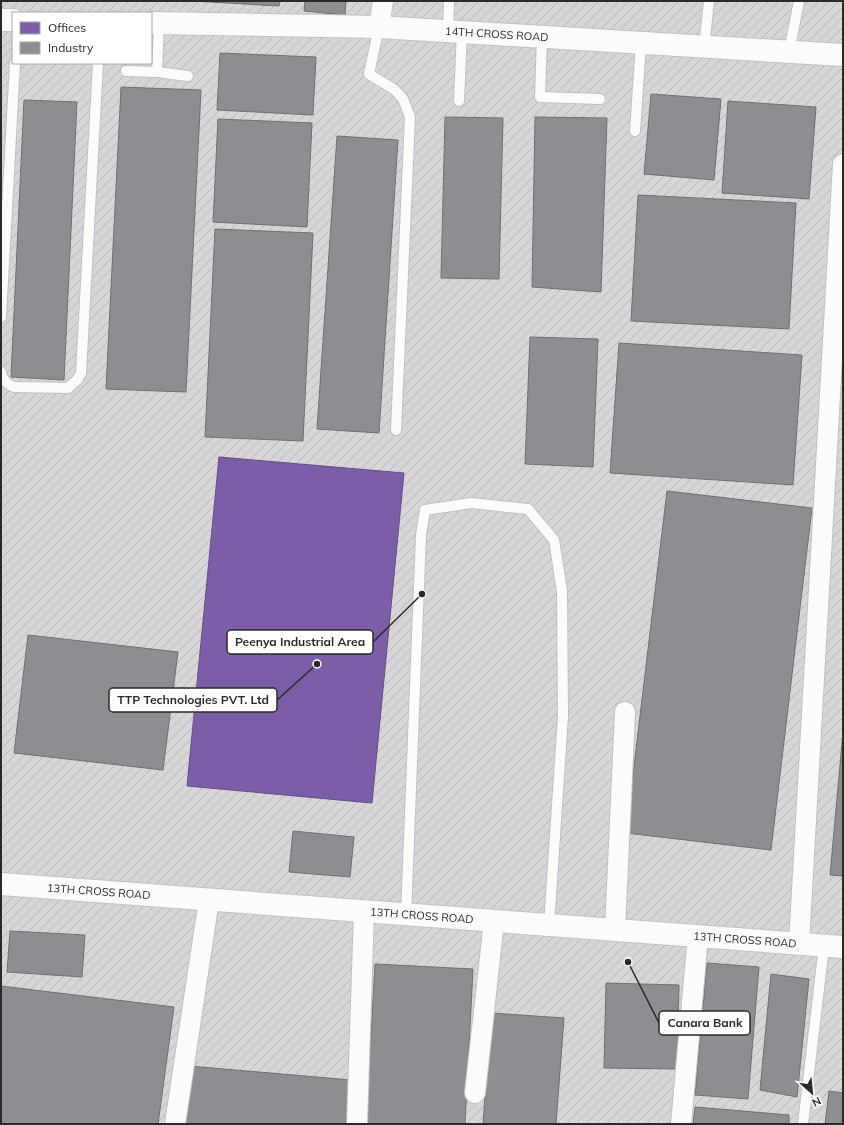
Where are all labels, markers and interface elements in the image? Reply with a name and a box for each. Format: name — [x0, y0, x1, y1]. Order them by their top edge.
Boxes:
legend — [12, 12, 152, 64]
text: Offices — [48, 20, 86, 35]
street label: 14TH CROSS ROAD — [445, 24, 549, 44]
text: Industry — [48, 40, 94, 55]
callout: Peenya Industrial Area — [227, 630, 373, 654]
text: Peenya Industrial Area — [235, 634, 365, 649]
callout: TTP Technologies PVT. Ltd — [109, 688, 277, 712]
text: TTP Technologies PVT. Ltd — [117, 692, 269, 707]
street label: 13TH CROSS ROAD — [47, 880, 151, 902]
street label: 13TH CROSS ROAD — [370, 905, 474, 926]
street label: 13TH CROSS ROAD — [693, 929, 797, 951]
callout: Canara Bank — [659, 1011, 750, 1035]
text: Canara Bank — [667, 1015, 743, 1030]
north arrow — [792, 1073, 832, 1113]
text: N — [810, 1094, 823, 1110]

